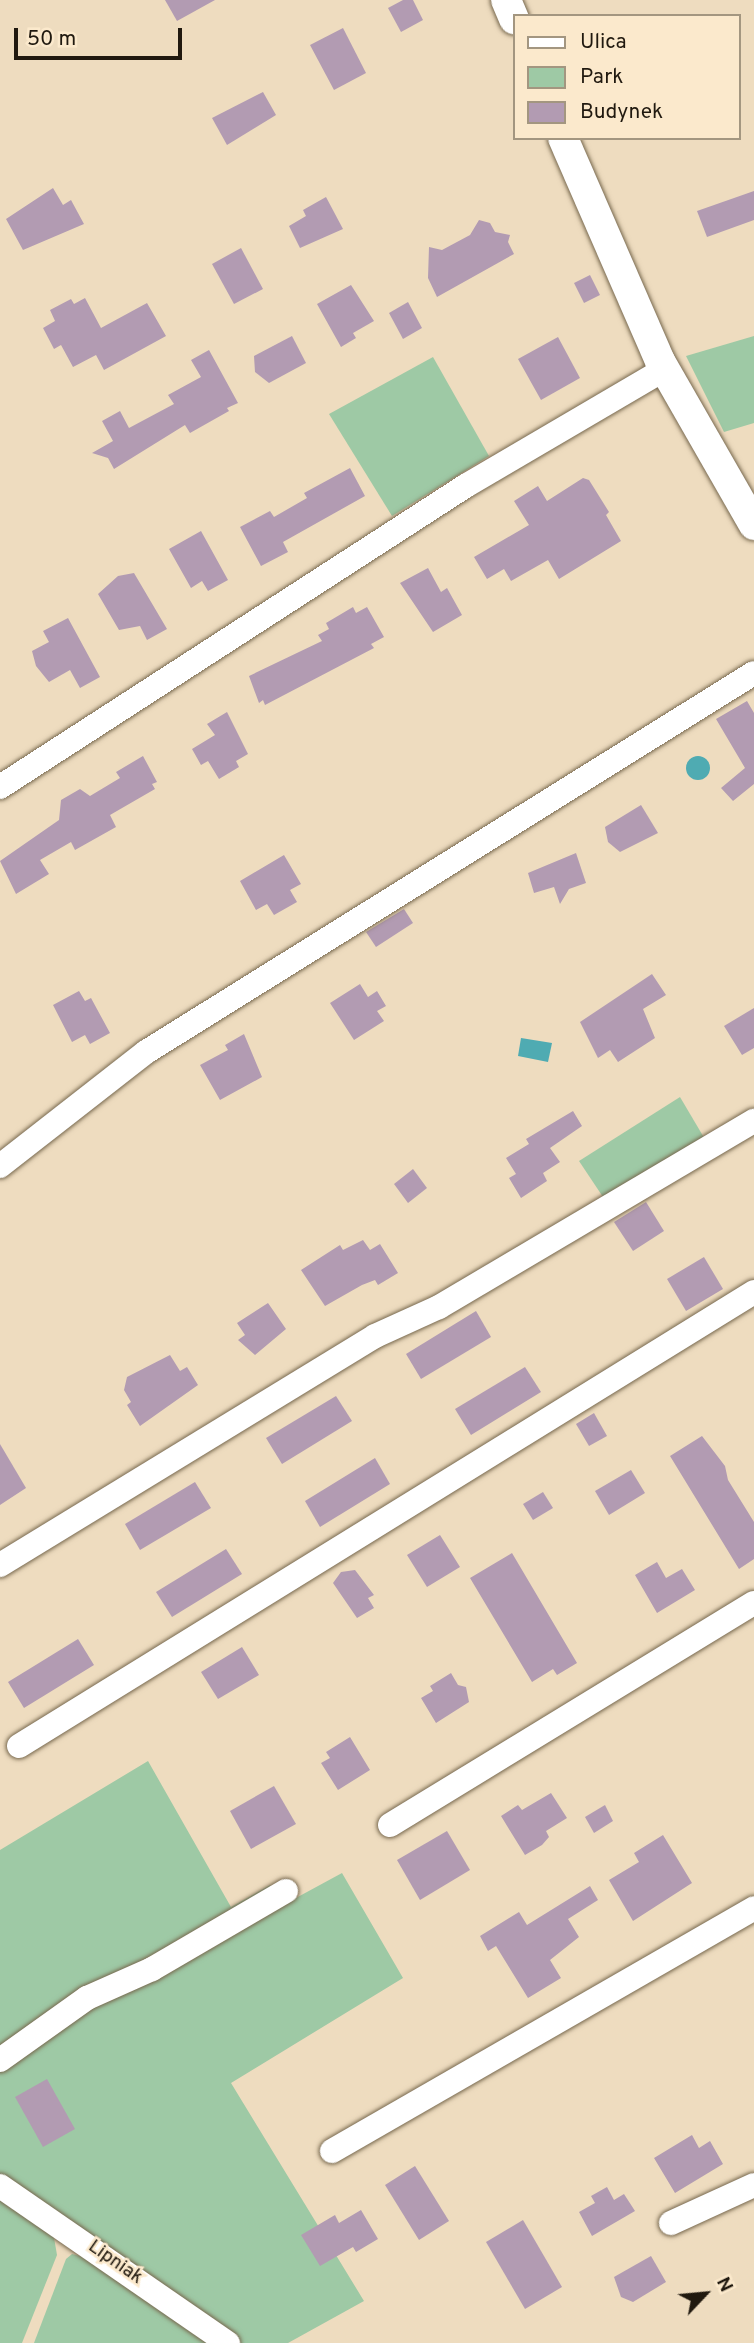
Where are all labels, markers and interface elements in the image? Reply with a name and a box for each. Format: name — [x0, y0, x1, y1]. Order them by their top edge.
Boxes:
scale bar — [18, 14, 186, 58]
legend — [512, 14, 740, 140]
text: 50 m — [27, 26, 76, 53]
text: Ulica — [580, 29, 627, 56]
text: Park — [580, 64, 623, 91]
text: Budynek — [580, 99, 663, 126]
street label: Lipniak — [83, 2236, 147, 2290]
north arrow — [670, 2259, 740, 2329]
text: N — [710, 2273, 738, 2296]

